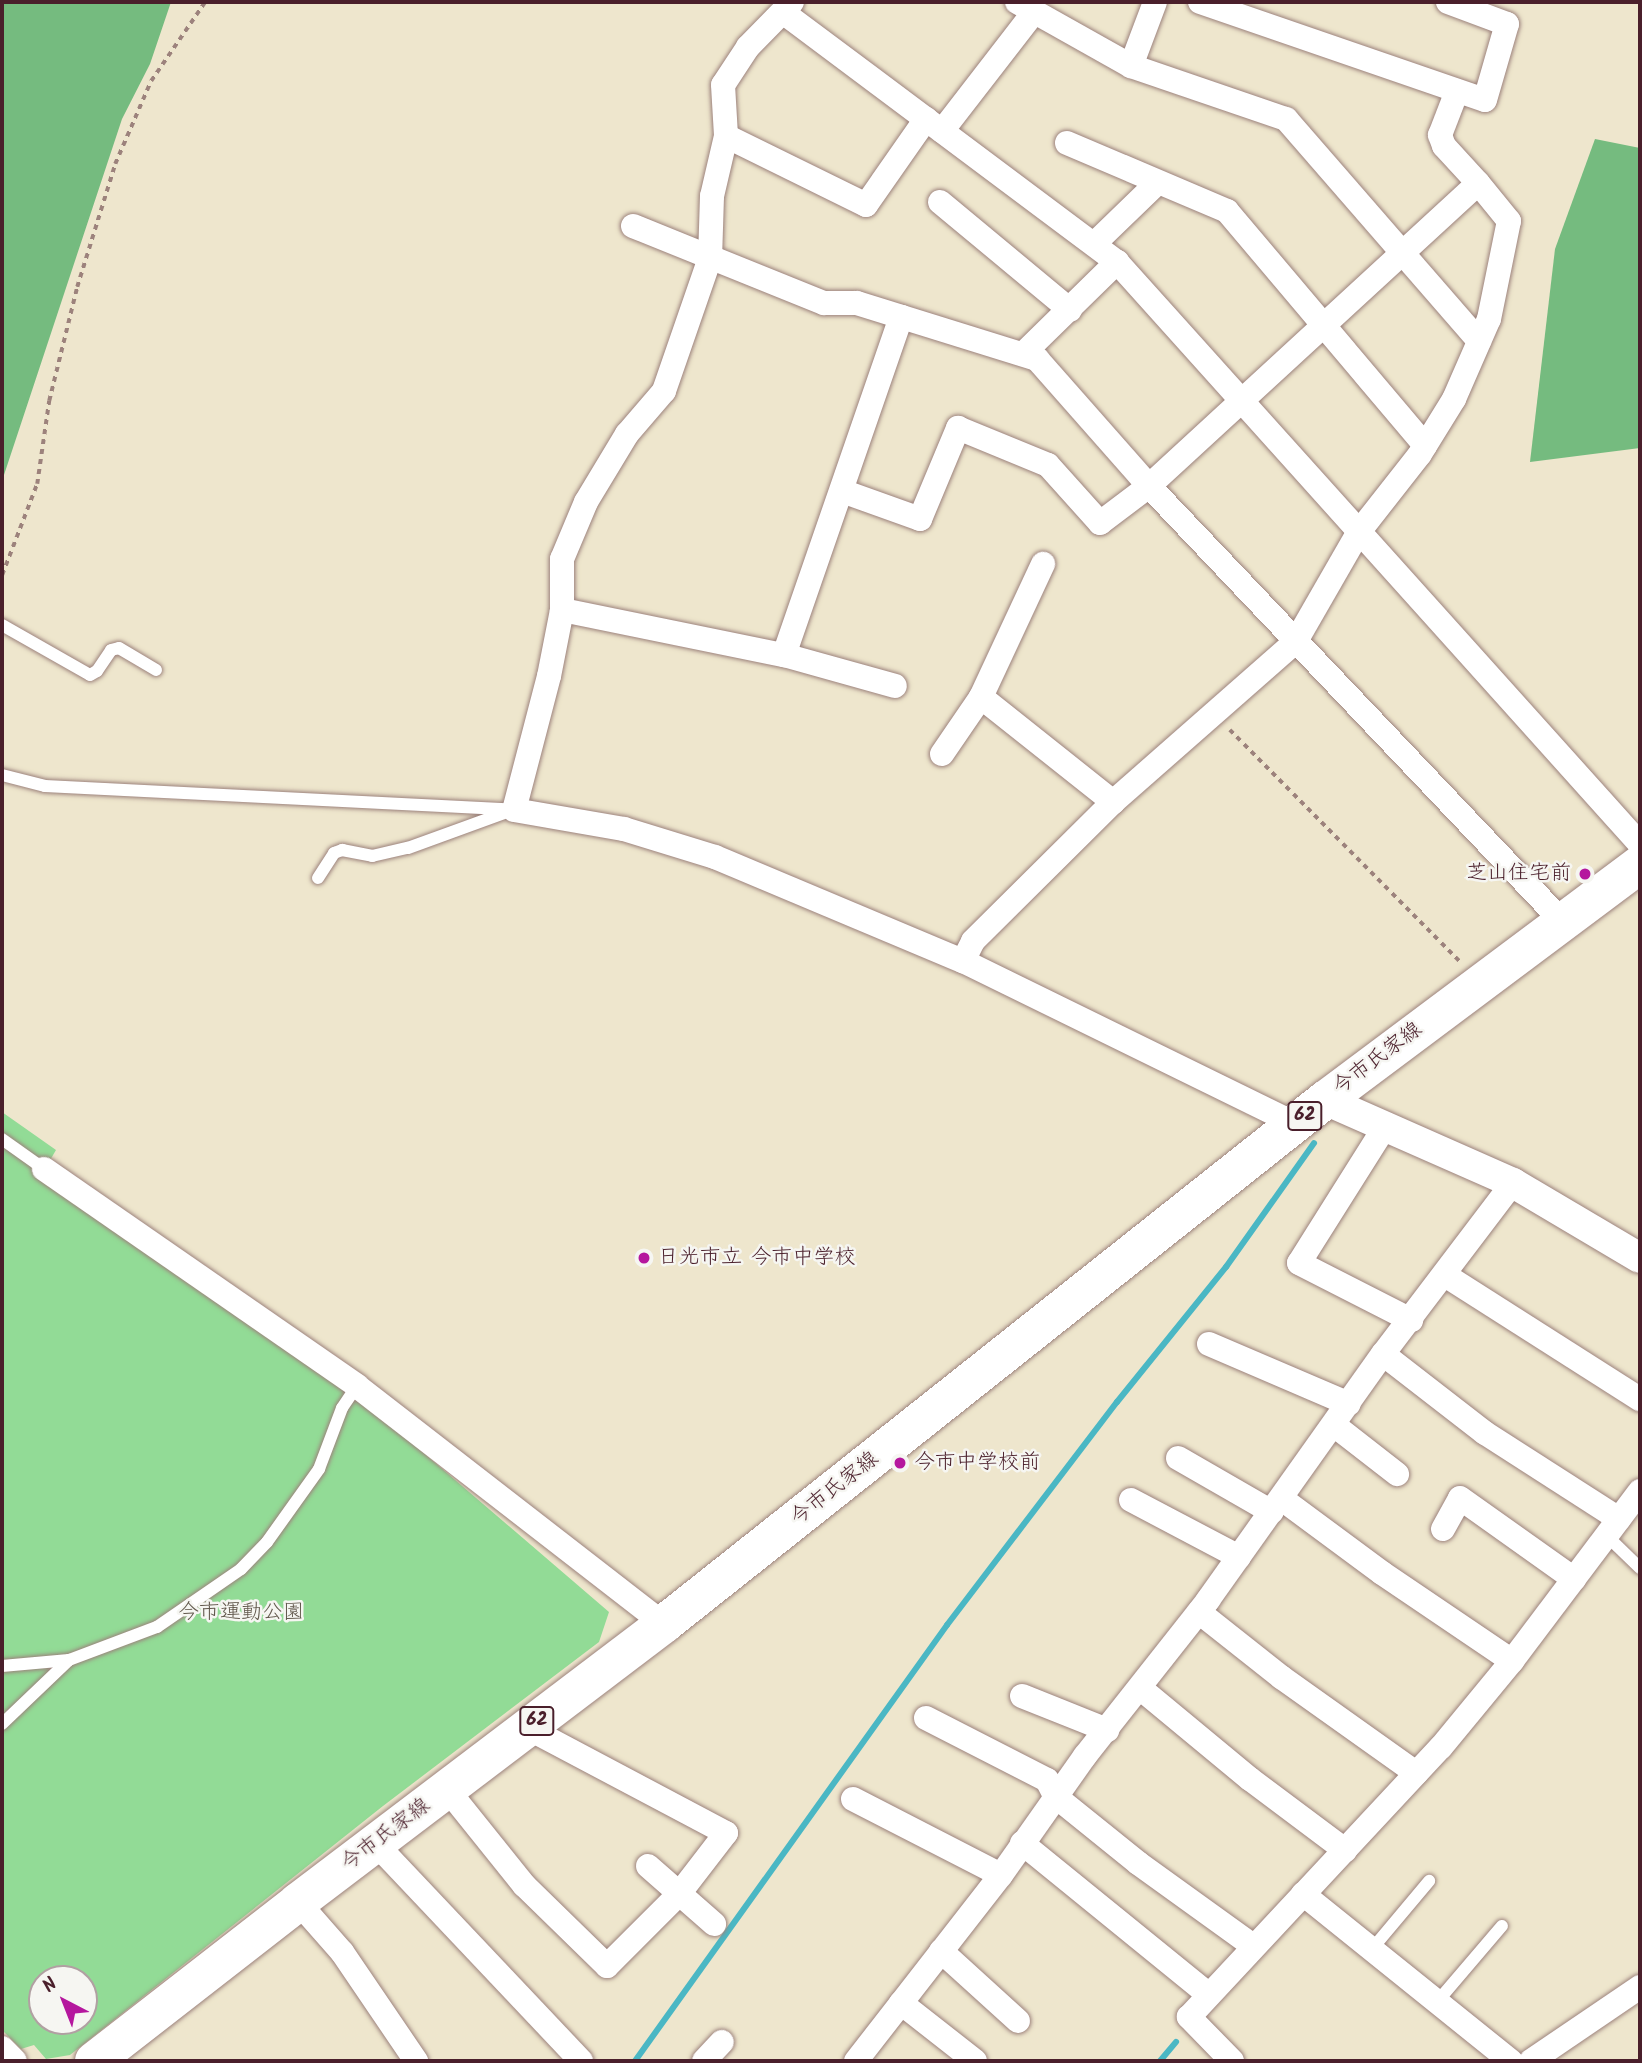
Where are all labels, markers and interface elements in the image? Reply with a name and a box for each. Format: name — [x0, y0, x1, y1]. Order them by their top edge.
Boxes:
place label: 芝山住宅前 — [1466, 861, 1571, 887]
marker: 芝山住宅前 — [1577, 866, 1593, 882]
street label: 今市氏家線 — [1328, 1017, 1428, 1101]
road number: 62 — [1286, 1100, 1324, 1132]
place label: 日光市立 今市中学校 — [658, 1245, 855, 1271]
marker: 日光市立 今市中学校 — [636, 1250, 652, 1266]
street label: 今市氏家線 — [786, 1447, 884, 1531]
place label: 今市中学校前 — [914, 1450, 1040, 1476]
marker: 今市中学校前 — [892, 1455, 908, 1471]
park label: 今市運動公園 — [178, 1600, 304, 1626]
road number: 62 — [518, 1706, 556, 1736]
street label: 今市氏家線 — [336, 1793, 436, 1877]
north arrow — [28, 1965, 98, 2035]
text: N — [36, 1971, 65, 2001]

